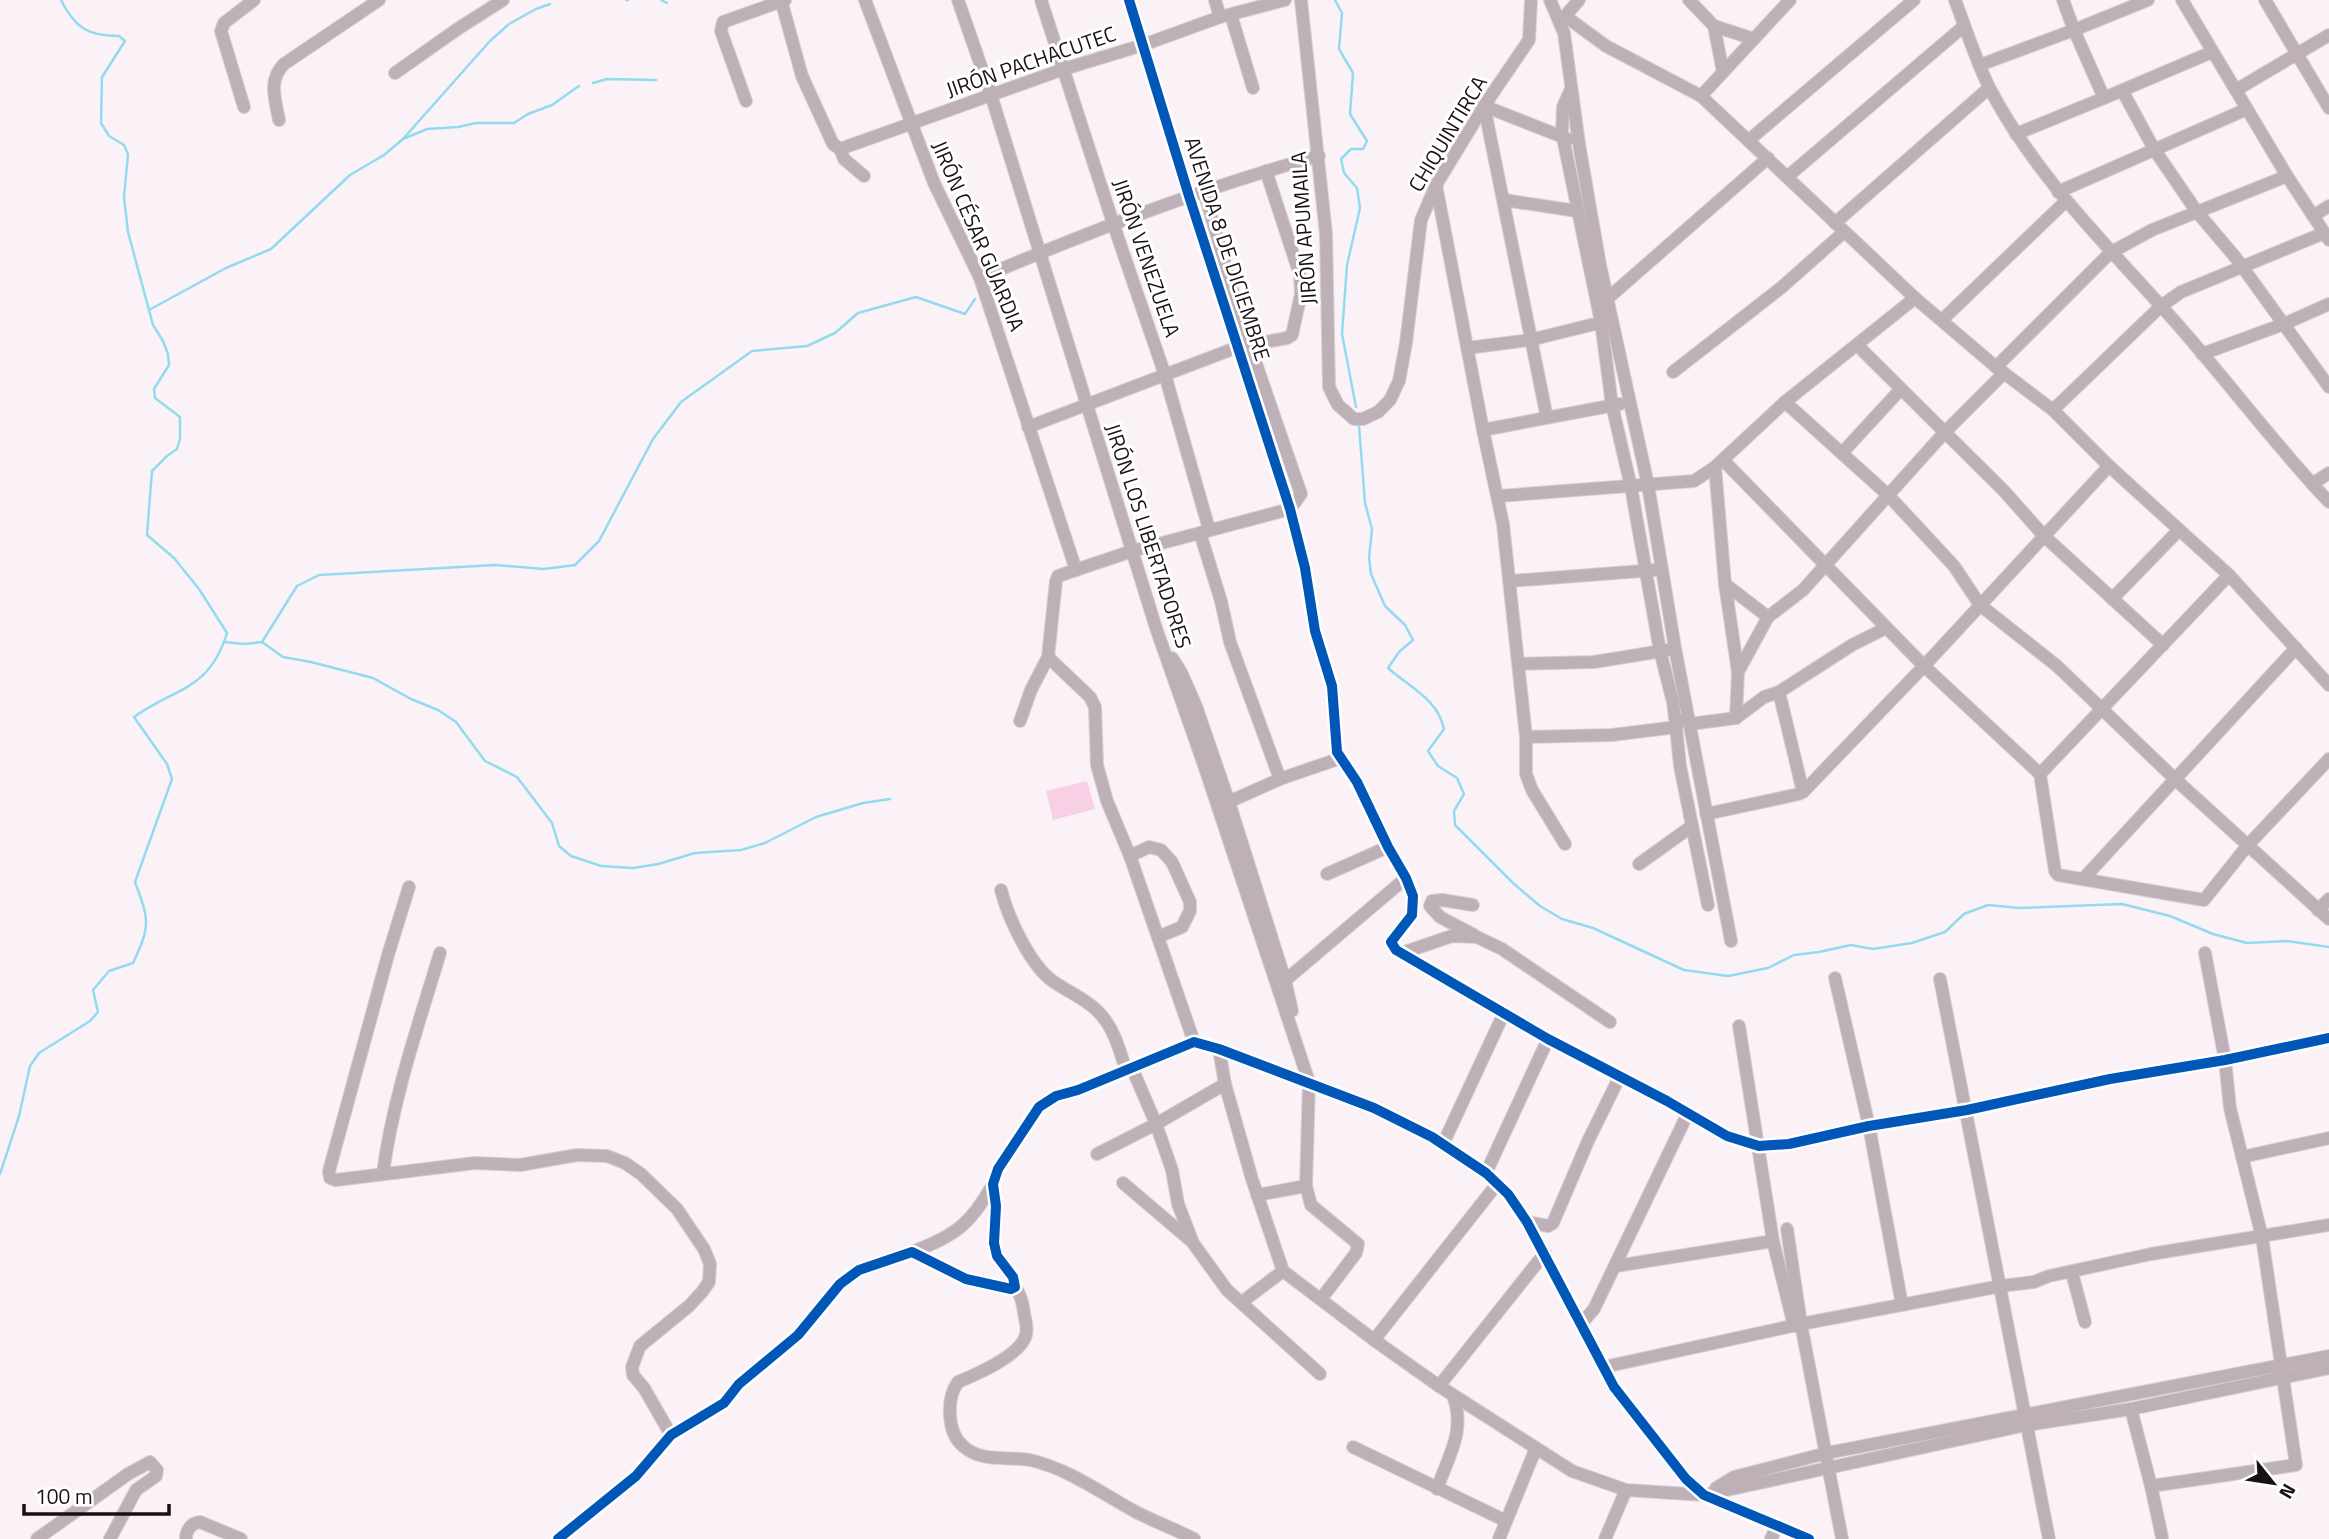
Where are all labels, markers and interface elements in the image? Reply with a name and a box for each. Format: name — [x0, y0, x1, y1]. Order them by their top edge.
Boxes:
street label: JIRÓN PACHACUTEC — [941, 17, 1120, 105]
street label: CHIQUINTIRCA — [1400, 69, 1495, 198]
street label: AVENIDA 8 DE DICIEMBRE — [1177, 133, 1279, 365]
street label: JIRÓN CÉSAR GUARDIA — [924, 135, 1034, 336]
street label: JIRÓN APUMAILA — [1282, 150, 1324, 306]
street label: JIRÓN VENEZUELA — [1105, 174, 1189, 342]
street label: JIRÓN LOS LIBERTADORES — [1097, 419, 1200, 652]
north arrow — [2238, 1448, 2308, 1518]
scale bar — [24, 1472, 170, 1516]
text: N — [2272, 1479, 2304, 1505]
text: 100 m — [35, 1480, 92, 1512]

